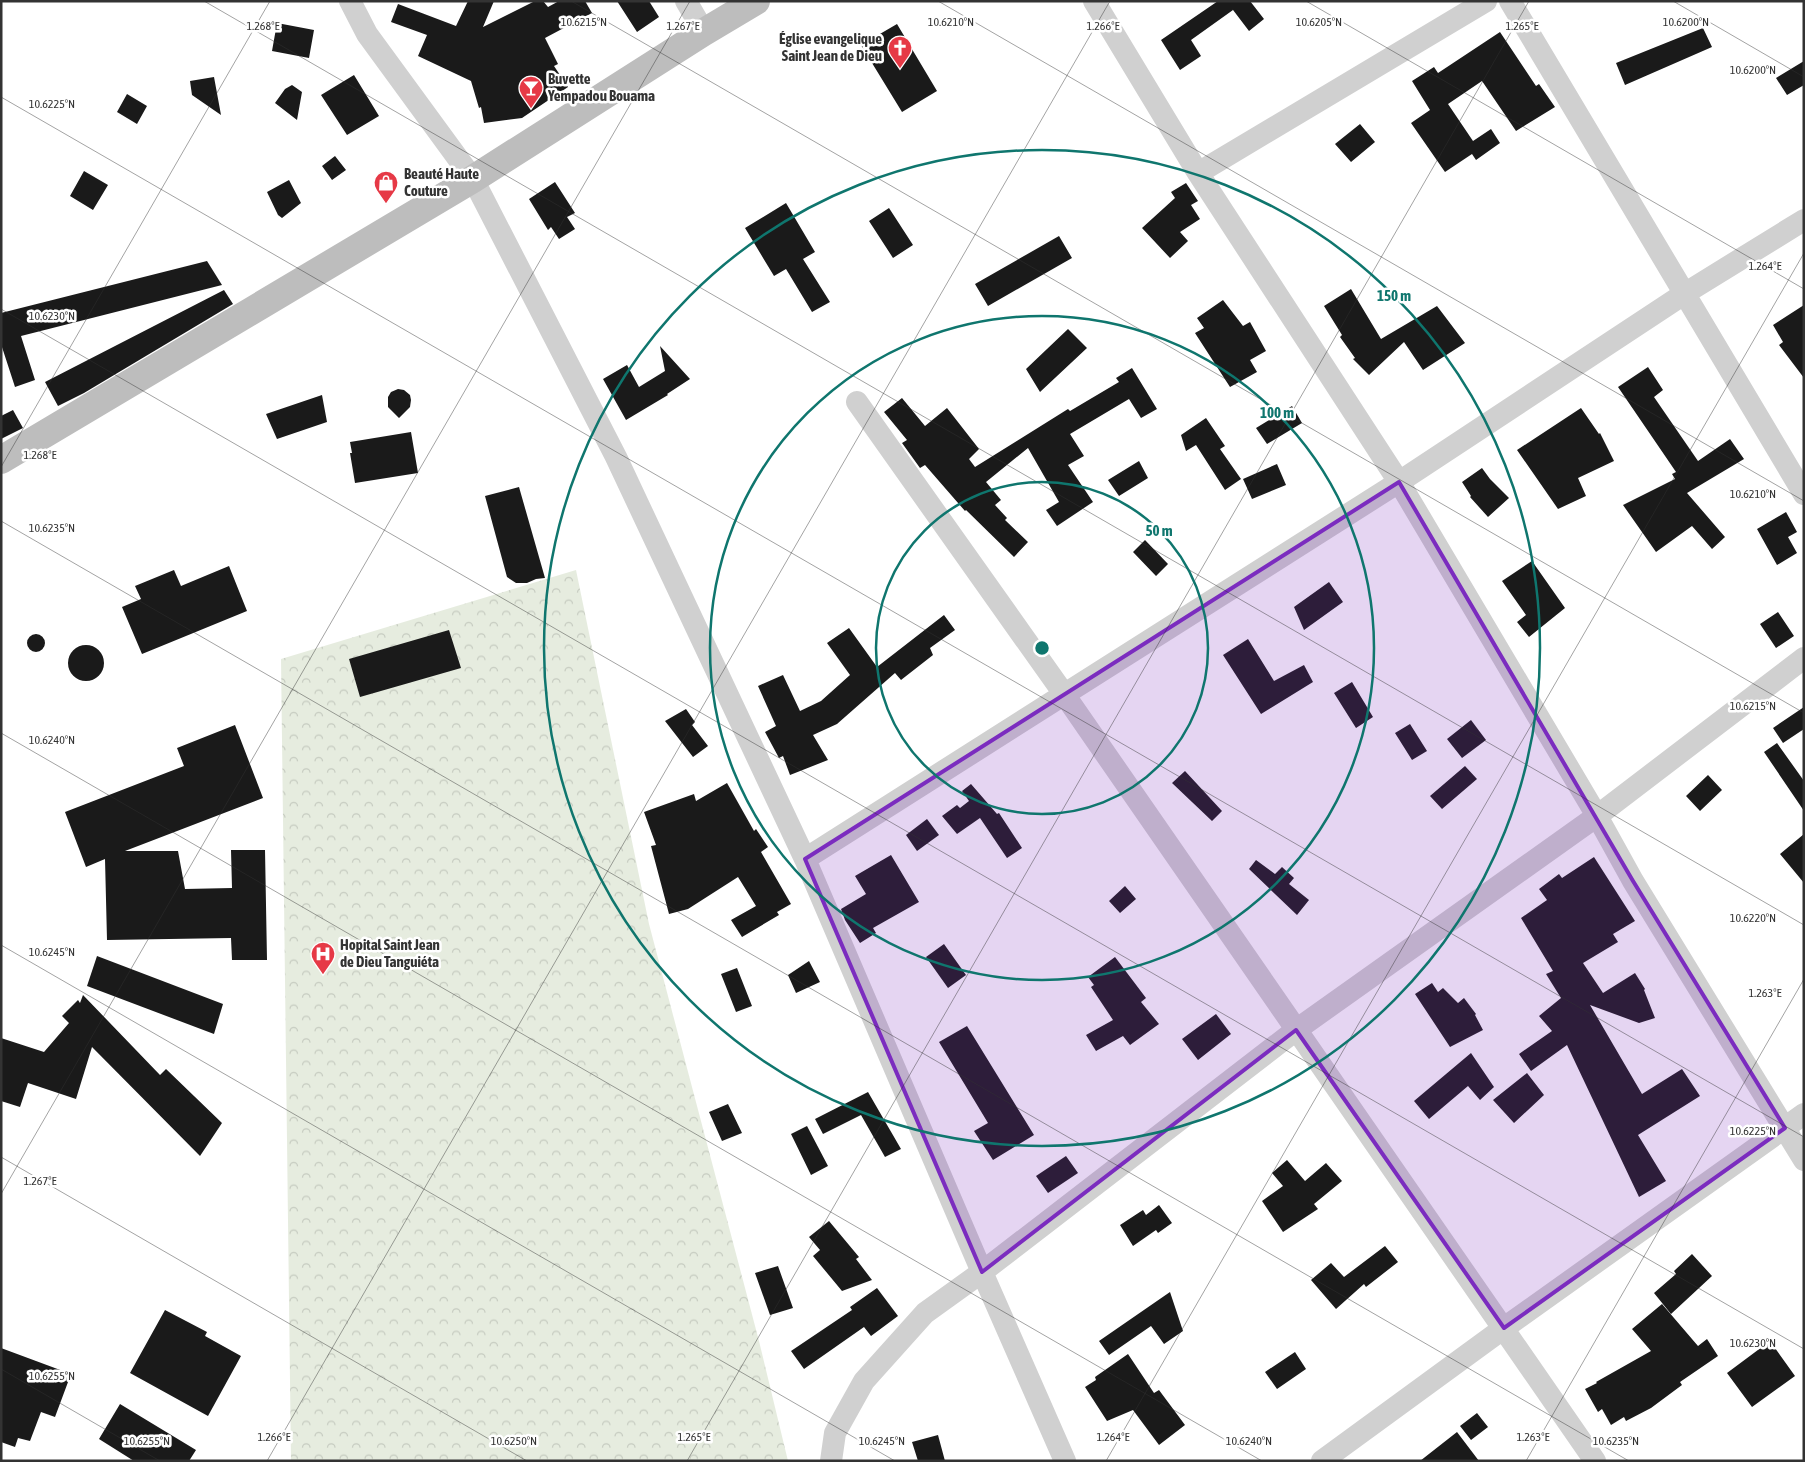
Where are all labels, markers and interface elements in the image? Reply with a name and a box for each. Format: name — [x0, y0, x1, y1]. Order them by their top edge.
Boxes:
text: 10.6215°N — [561, 15, 607, 29]
text: 10.6210°N — [928, 15, 974, 29]
text: 10.6205°N — [1296, 15, 1342, 29]
text: 10.6200°N — [1663, 15, 1709, 29]
text: 1.268°E — [246, 19, 280, 33]
text: 1.267°E — [666, 19, 700, 33]
text: 1.266°E — [1086, 19, 1120, 33]
text: 1.265°E — [1505, 19, 1539, 33]
place label: Église evangelique Saint Jean de Dieu — [779, 30, 882, 64]
church icon: Église evangelique Saint Jean de Dieu — [887, 35, 913, 69]
text: 10.6200°N — [1730, 63, 1776, 77]
place label: Buvette Yempadou Bouama — [547, 70, 655, 104]
bar icon: Buvette Yempadou Bouama — [518, 75, 544, 109]
text: 10.6225°N — [29, 97, 75, 111]
place label: Beauté Haute Couture — [404, 165, 479, 199]
shop icon: Beauté Haute Couture — [373, 170, 399, 204]
text: 1.264°E — [1748, 259, 1782, 273]
text: 150 m — [1377, 287, 1411, 304]
text: 10.6230°N — [29, 309, 75, 323]
text: 100 m — [1260, 404, 1294, 421]
text: 1.268°E — [23, 448, 57, 462]
text: 10.6210°N — [1730, 487, 1776, 501]
text: 10.6235°N — [29, 521, 75, 535]
text: 50 m — [1146, 522, 1173, 539]
centre of rings — [1033, 639, 1051, 657]
text: 10.6215°N — [1730, 699, 1776, 713]
text: 10.6240°N — [29, 733, 75, 747]
text: 10.6220°N — [1730, 911, 1776, 925]
place label: Hopital Saint Jean de Dieu Tanguiéta — [340, 936, 440, 970]
hospital icon: Hopital Saint Jean de Dieu Tanguiéta — [310, 941, 336, 975]
text: 10.6245°N — [29, 945, 75, 959]
text: 1.263°E — [1748, 986, 1782, 1000]
text: 10.6225°N — [1730, 1124, 1776, 1138]
text: 1.267°E — [23, 1174, 57, 1188]
text: 10.6230°N — [1730, 1336, 1776, 1350]
text: 10.6255°N — [29, 1369, 75, 1383]
text: 1.266°E — [257, 1430, 291, 1444]
text: 1.265°E — [677, 1430, 711, 1444]
text: 1.264°E — [1096, 1430, 1130, 1444]
text: 1.263°E — [1516, 1430, 1550, 1444]
text: 10.6255°N — [124, 1434, 170, 1448]
text: 10.6250°N — [491, 1434, 537, 1448]
text: 10.6245°N — [859, 1434, 905, 1448]
text: 10.6240°N — [1226, 1434, 1272, 1448]
text: 10.6235°N — [1593, 1434, 1639, 1448]

